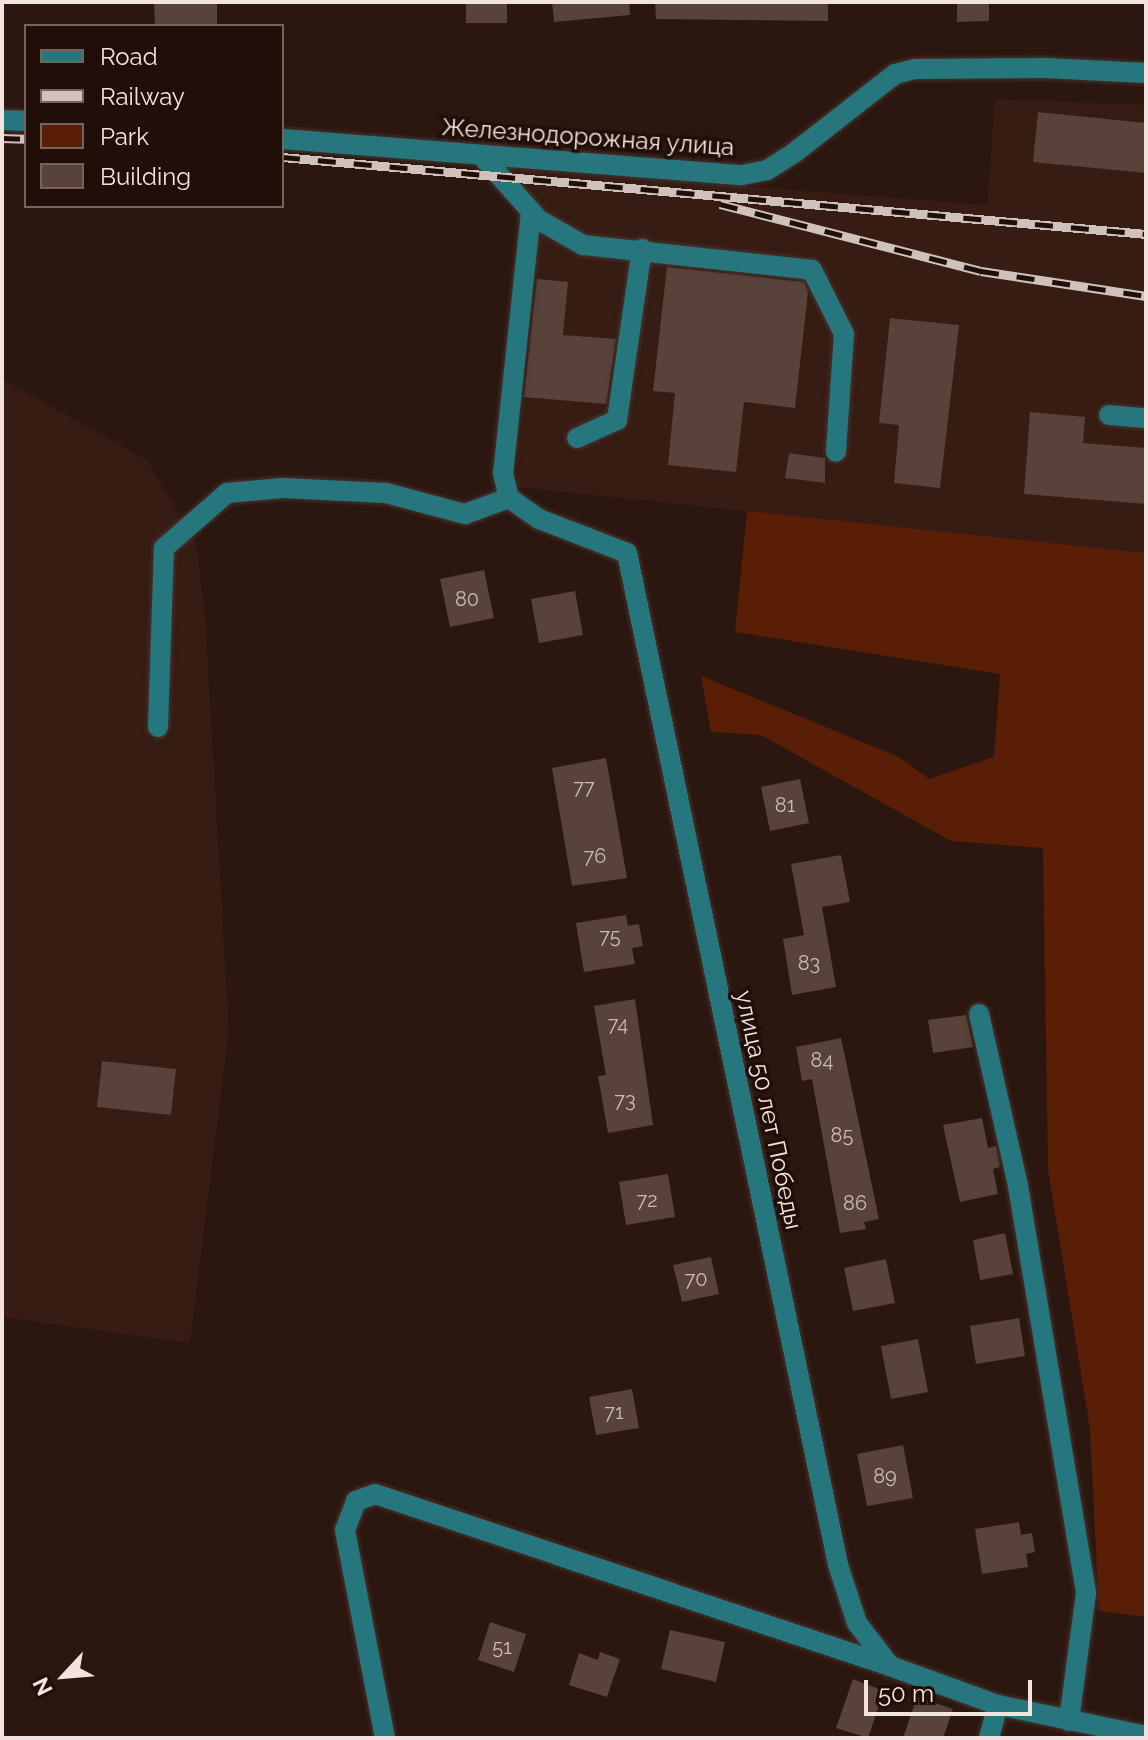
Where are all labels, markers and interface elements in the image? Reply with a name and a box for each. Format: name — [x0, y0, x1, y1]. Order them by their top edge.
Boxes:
legend — [24, 24, 284, 208]
text: Road — [100, 42, 158, 71]
text: Railway — [100, 82, 185, 111]
street label: Железнодорожная улица — [440, 112, 736, 162]
text: Park — [100, 122, 149, 151]
text: Building — [100, 162, 191, 191]
house number: 80 — [455, 587, 479, 611]
house number: 77 — [573, 775, 595, 799]
house number: 81 — [775, 793, 795, 817]
house number: 76 — [584, 844, 606, 868]
house number: 75 — [599, 924, 621, 948]
house number: 83 — [798, 951, 820, 975]
street label: улица 50 лет Победы — [730, 988, 808, 1232]
house number: 74 — [608, 1012, 628, 1036]
house number: 84 — [811, 1048, 833, 1072]
house number: 73 — [614, 1088, 636, 1112]
house number: 85 — [831, 1123, 853, 1147]
house number: 72 — [636, 1188, 658, 1212]
house number: 86 — [843, 1191, 867, 1215]
house number: 70 — [685, 1267, 707, 1291]
house number: 71 — [604, 1400, 624, 1424]
house number: 89 — [873, 1464, 897, 1488]
house number: 51 — [492, 1635, 512, 1659]
north arrow — [24, 1636, 104, 1716]
scale bar — [868, 1664, 1036, 1714]
text: N — [27, 1673, 58, 1700]
text: 50 m — [878, 1679, 934, 1708]

